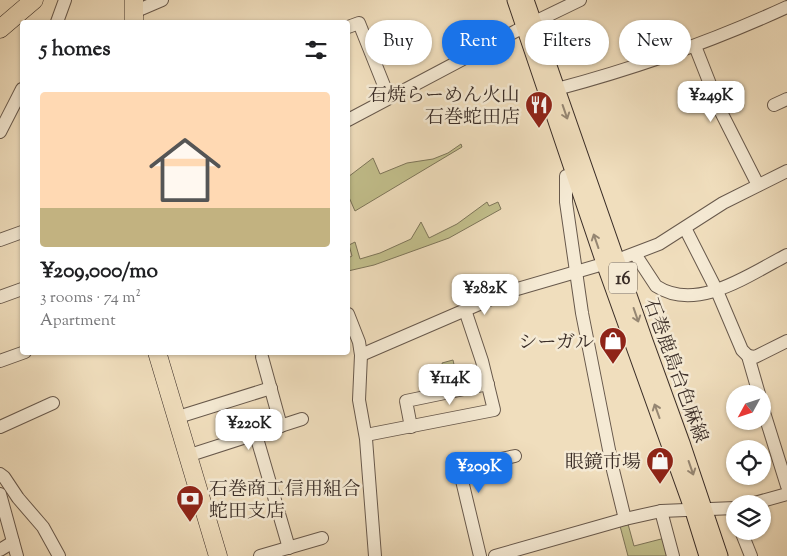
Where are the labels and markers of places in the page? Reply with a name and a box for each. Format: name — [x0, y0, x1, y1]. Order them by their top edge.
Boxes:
pin: ¥249K — [676, 80, 746, 123]
place label: 石焼らーめん火山 石巻蛇田店 — [368, 83, 520, 132]
restaurant icon: 石焼らーめん火山 石巻蛇田店 — [524, 90, 554, 129]
pin: ¥282K — [450, 274, 520, 316]
shop icon: シーガル — [598, 326, 628, 365]
place label: シーガル — [518, 330, 594, 357]
pin: ¥114K — [415, 364, 485, 406]
pin: ¥220K — [214, 408, 284, 451]
shop icon: 眼鏡市場 — [645, 446, 675, 485]
place label: 眼鏡市場 — [565, 450, 641, 477]
pin: ¥209K — [444, 452, 514, 494]
place label: 石巻商工信用組合 蛇田支店 — [209, 477, 361, 526]
bank icon: 石巻商工信用組合 蛇田支店 — [175, 484, 205, 523]

